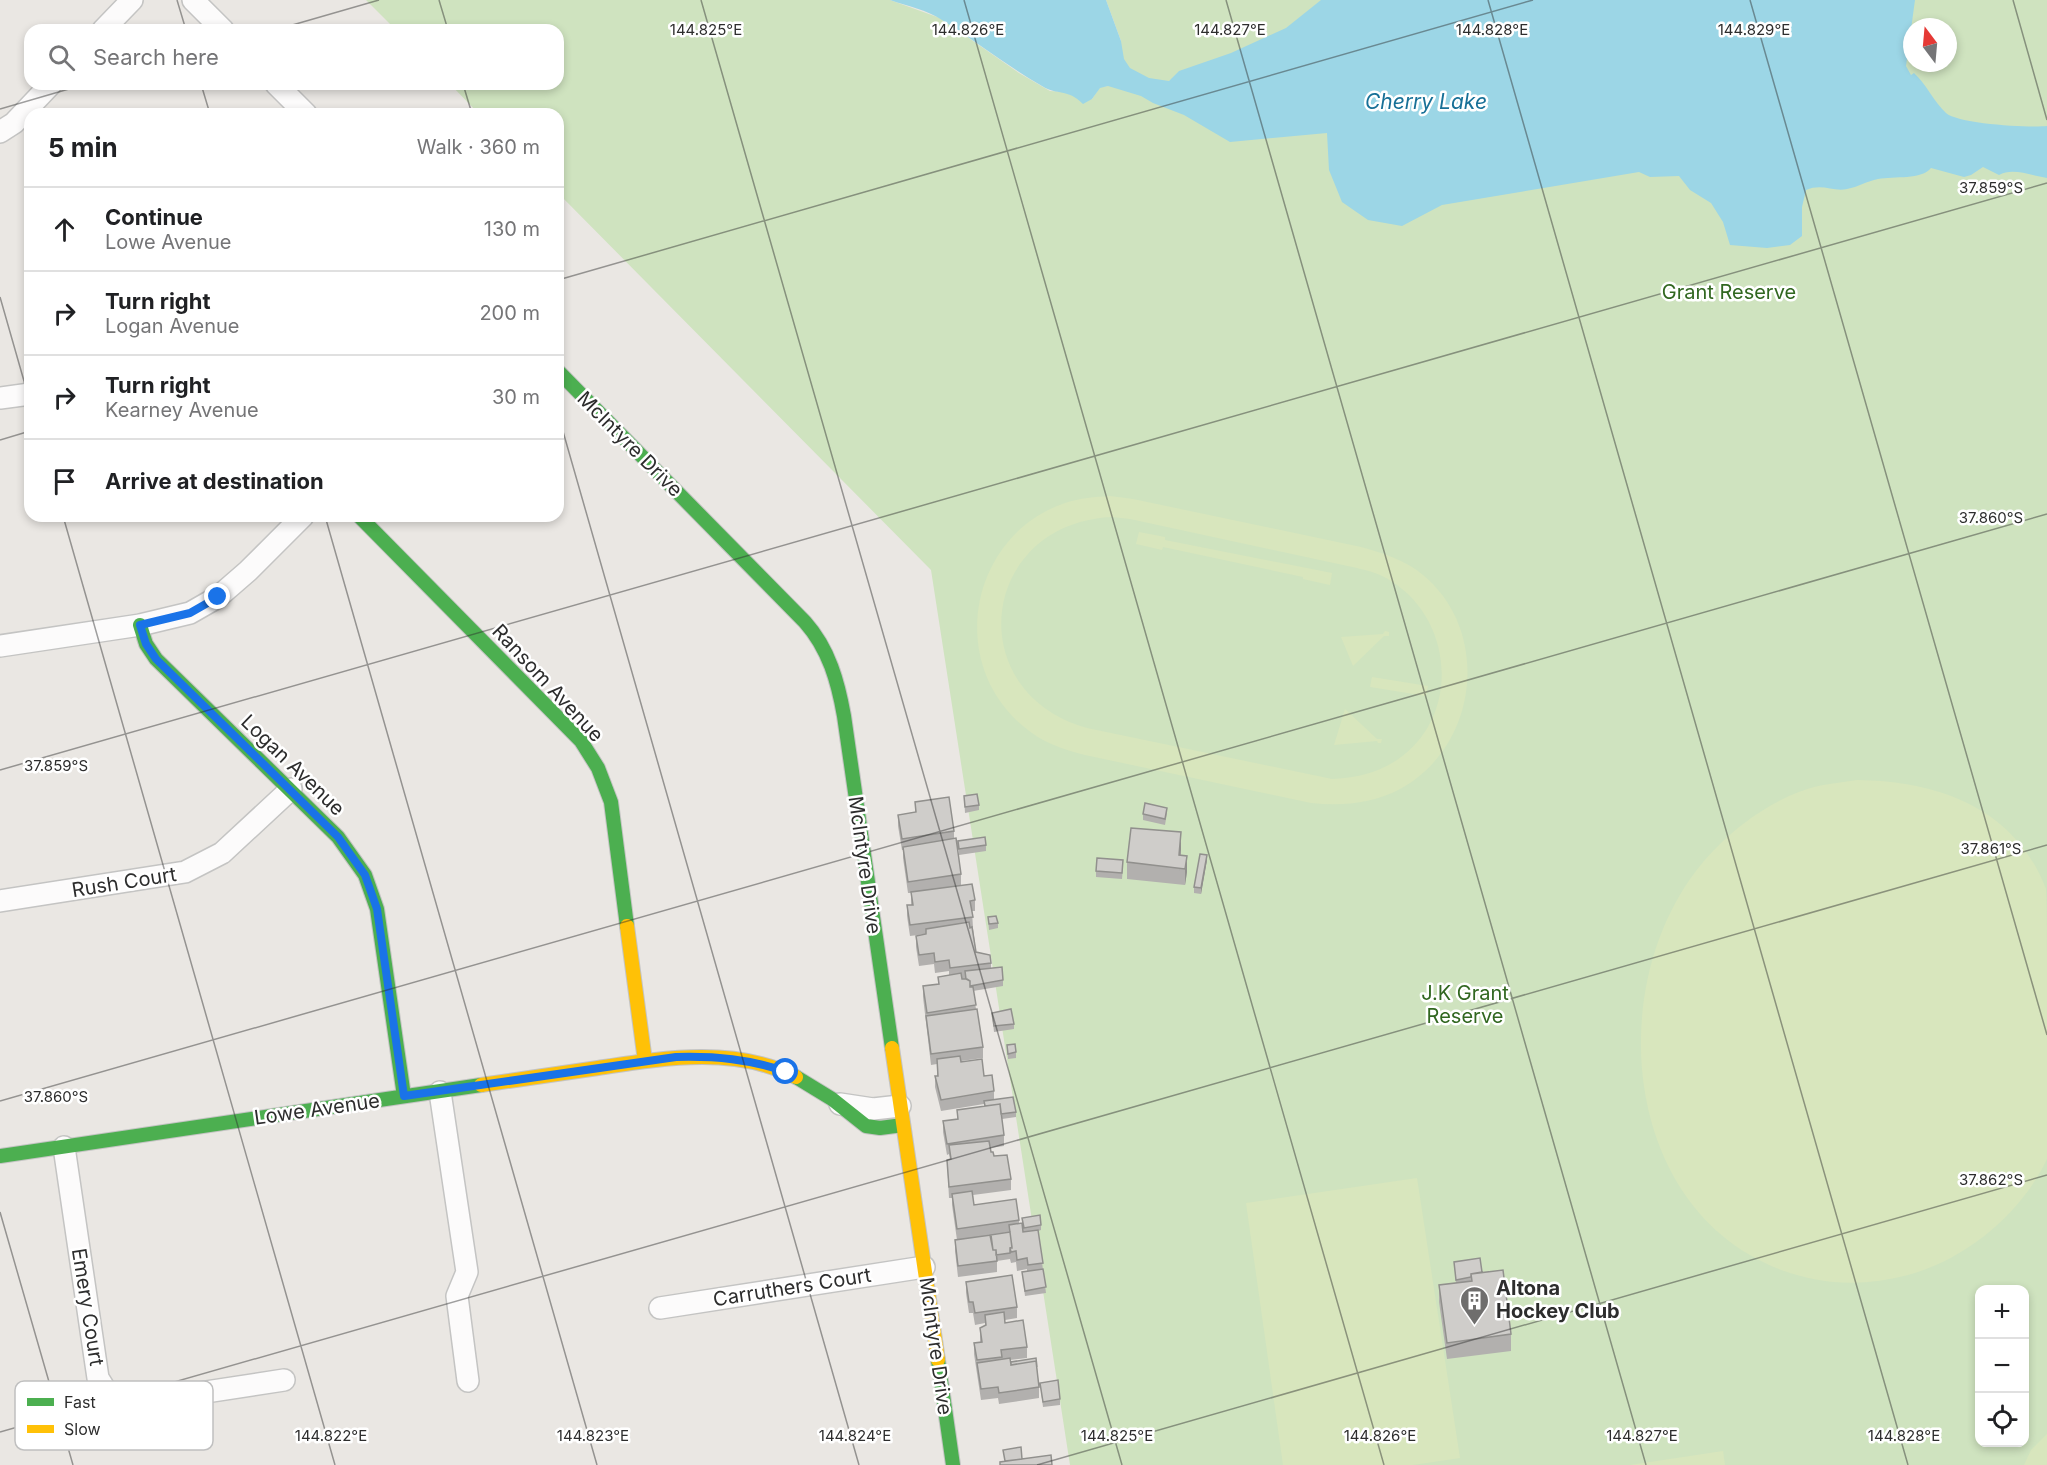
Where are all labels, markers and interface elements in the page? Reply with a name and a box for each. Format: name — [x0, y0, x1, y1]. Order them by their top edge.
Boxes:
north arrow — [1903, 18, 1957, 72]
text: 144.825°E — [670, 20, 742, 39]
text: 144.826°E — [932, 20, 1004, 39]
text: 144.827°E — [1194, 20, 1266, 39]
text: 144.828°E — [1456, 20, 1528, 39]
text: 144.829°E — [1718, 20, 1790, 39]
search box — [24, 24, 564, 90]
icon: search — [45, 41, 78, 74]
text: Search here — [93, 44, 219, 70]
water label: Cherry Lake — [1365, 89, 1487, 114]
text: 5 min — [48, 132, 118, 163]
text: Walk · 360 m — [417, 135, 540, 159]
text: 37.859°S — [1959, 178, 2023, 197]
text: Continue — [105, 204, 203, 230]
icon: ahead — [48, 213, 81, 246]
text: 130 m — [484, 217, 540, 241]
text: Lowe Avenue — [105, 230, 231, 254]
park label: Grant Reserve — [1662, 280, 1796, 304]
text: Turn right — [105, 288, 211, 314]
icon: right — [48, 297, 81, 330]
text: 200 m — [479, 301, 540, 325]
text: Logan Avenue — [105, 314, 240, 338]
text: Turn right — [105, 372, 211, 398]
icon: right — [48, 381, 81, 414]
text: 30 m — [492, 385, 540, 409]
street label: McIntyre Drive — [572, 386, 688, 502]
text: Kearney Avenue — [105, 398, 259, 422]
icon: arrive — [48, 465, 81, 498]
text: Arrive at destination — [105, 468, 324, 494]
text: 37.860°S — [1959, 508, 2023, 527]
route end — [204, 583, 230, 609]
street label: Ransom Avenue — [487, 619, 609, 747]
street label: Logan Avenue — [236, 710, 350, 820]
text: 37.859°S — [24, 756, 88, 775]
street label: McIntyre Drive — [843, 795, 887, 935]
text: 37.861°S — [1960, 839, 2022, 858]
street label: Rush Court — [70, 862, 178, 902]
park label: J.K Grant Reserve — [1421, 981, 1509, 1028]
route start — [772, 1058, 798, 1084]
text: 37.860°S — [24, 1087, 88, 1106]
street label: Lowe Avenue — [253, 1088, 381, 1130]
text: 37.862°S — [1959, 1170, 2023, 1189]
street label: Emery Court — [67, 1246, 109, 1368]
street label: Carruthers Court — [711, 1263, 873, 1311]
street label: McIntyre Drive — [914, 1276, 958, 1416]
place label: Altona Hockey Club — [1496, 1276, 1620, 1323]
building icon: Altona Hockey Club — [1459, 1284, 1491, 1326]
map controls — [1975, 1285, 2029, 1447]
button: + — [1975, 1285, 2029, 1339]
button: − — [1975, 1339, 2029, 1393]
legend — [15, 1381, 213, 1450]
text: Fast — [64, 1392, 96, 1412]
button: locate — [1975, 1393, 2029, 1447]
text: Slow — [64, 1419, 101, 1439]
text: 144.822°E — [295, 1426, 367, 1445]
text: 144.823°E — [557, 1426, 629, 1445]
text: 144.824°E — [819, 1426, 891, 1445]
text: 144.825°E — [1081, 1426, 1153, 1445]
text: 144.826°E — [1344, 1426, 1416, 1445]
text: 144.827°E — [1606, 1426, 1678, 1445]
text: 144.828°E — [1868, 1426, 1940, 1445]

